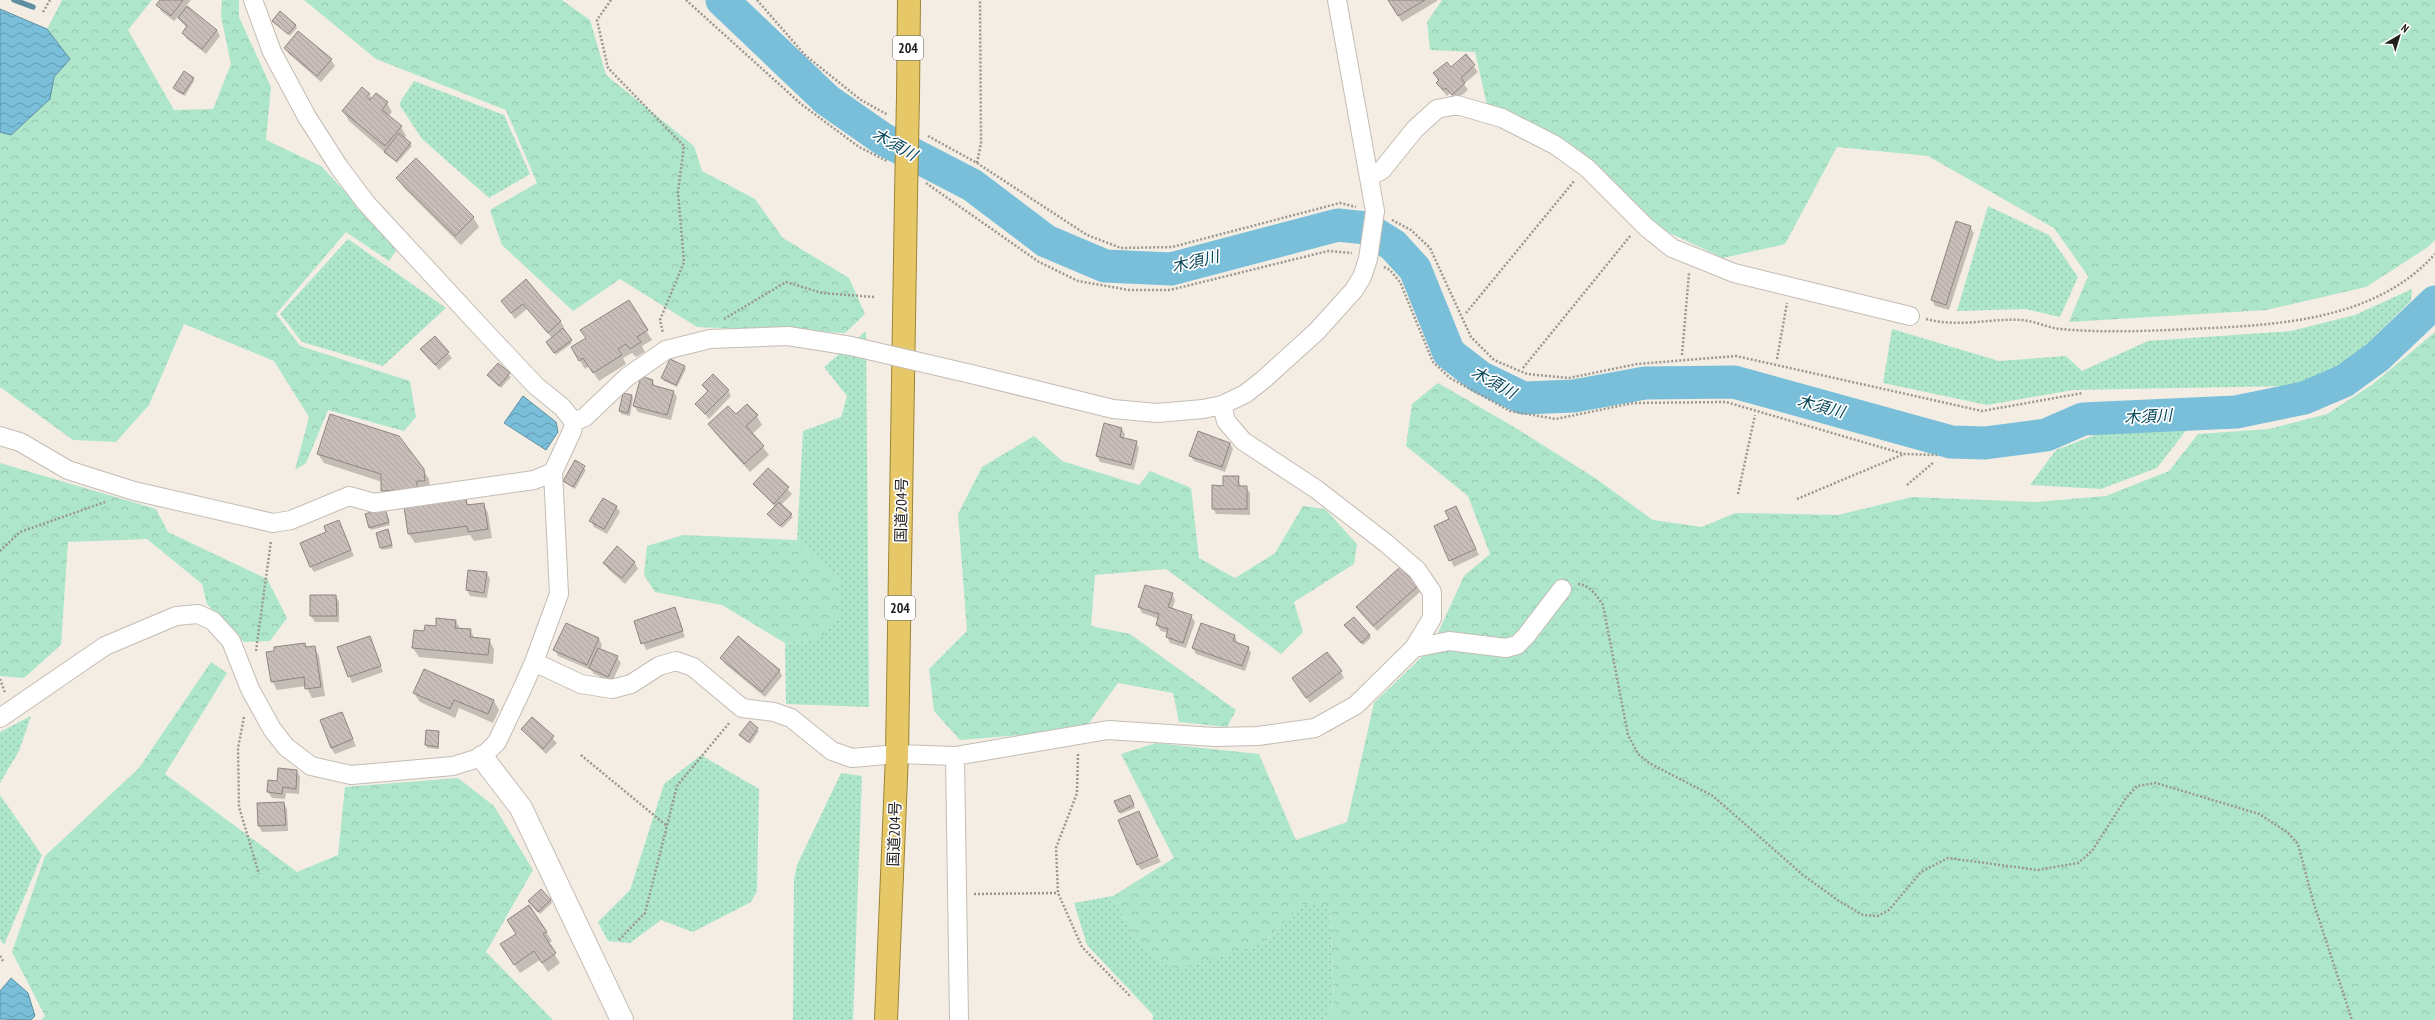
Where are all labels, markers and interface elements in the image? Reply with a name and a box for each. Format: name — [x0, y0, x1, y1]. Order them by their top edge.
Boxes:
north arrow — [2379, 16, 2419, 56]
text: N — [2399, 21, 2412, 35]
road number: 204 — [893, 36, 923, 60]
water label: 木須川 — [869, 124, 923, 165]
water label: 木須川 — [1169, 245, 1223, 276]
water label: 木須川 — [1468, 362, 1522, 403]
water label: 木須川 — [1795, 390, 1849, 422]
water label: 木須川 — [2124, 405, 2174, 427]
street label: 国道204号 — [891, 477, 911, 543]
road number: 204 — [885, 596, 915, 620]
street label: 国道204号 — [883, 801, 905, 867]

